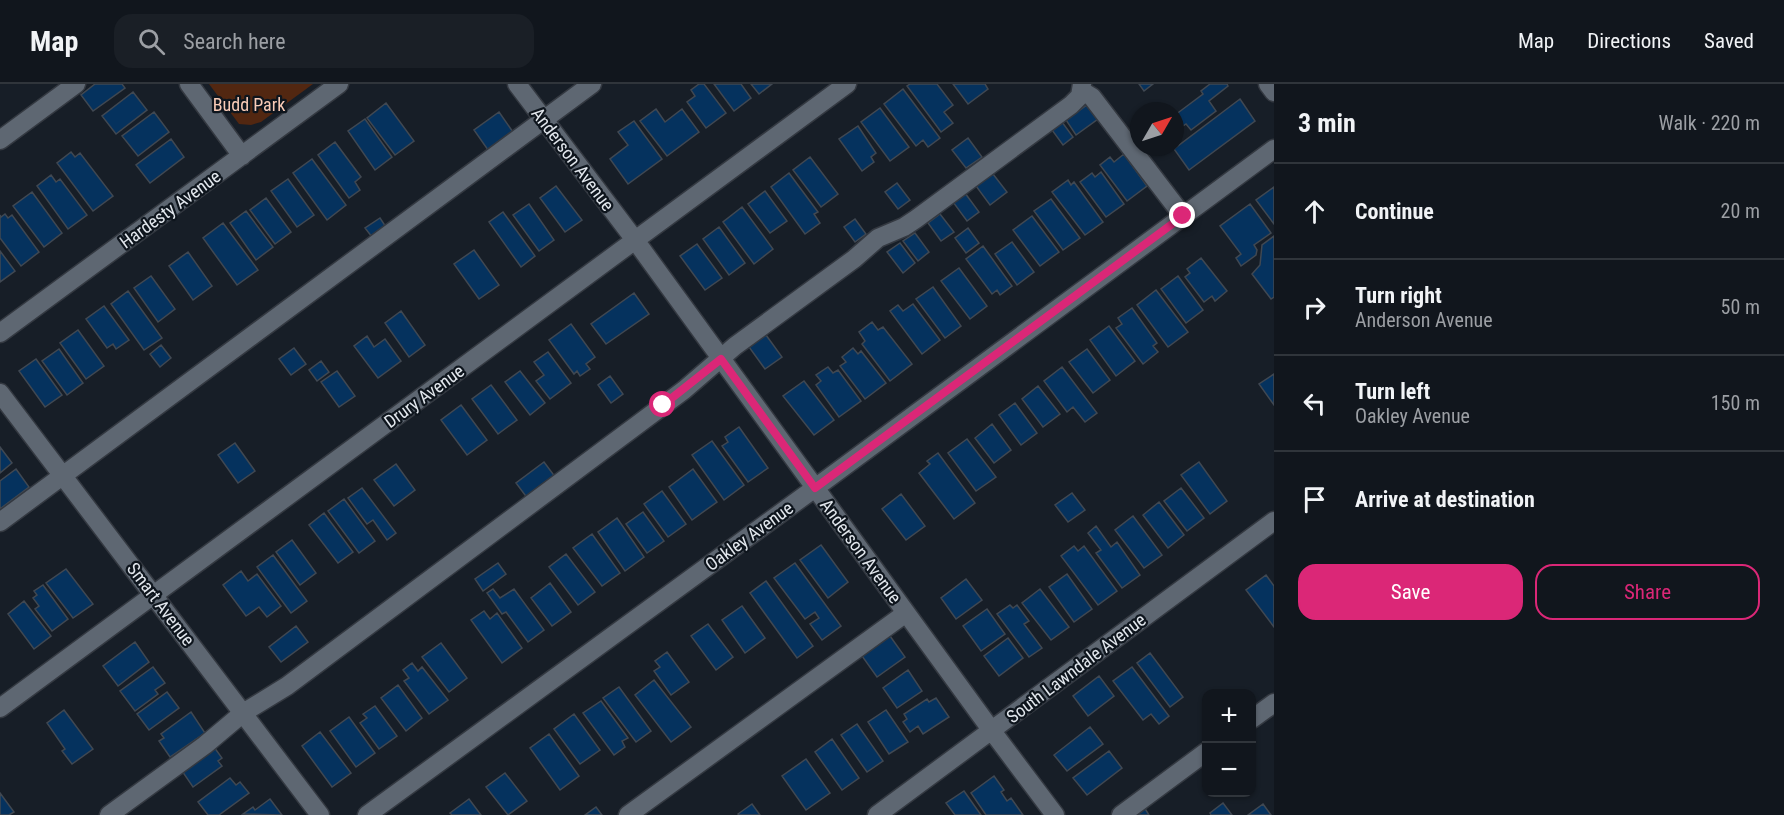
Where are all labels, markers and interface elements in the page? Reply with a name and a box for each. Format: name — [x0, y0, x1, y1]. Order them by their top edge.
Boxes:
search box — [114, 14, 534, 68]
text: Map — [30, 25, 78, 58]
icon: search — [135, 25, 168, 58]
text: Search here — [183, 29, 286, 54]
text: Map — [1518, 29, 1554, 53]
text: Directions — [1587, 29, 1671, 53]
text: Saved — [1704, 29, 1754, 53]
park label: Budd Park — [213, 94, 285, 115]
north arrow — [1130, 102, 1184, 156]
street label: Anderson Avenue — [527, 103, 619, 215]
text: 3 min — [1298, 108, 1356, 138]
text: Walk · 220 m — [1659, 111, 1760, 135]
street label: Hardesty Avenue — [116, 165, 224, 253]
icon: ahead — [1298, 195, 1331, 228]
text: Continue — [1355, 199, 1434, 224]
text: 20 m — [1721, 199, 1760, 223]
route end — [1169, 202, 1195, 228]
text: Turn right — [1355, 283, 1442, 308]
icon: right — [1298, 291, 1331, 324]
text: 50 m — [1721, 295, 1760, 319]
text: Anderson Avenue — [1355, 308, 1493, 332]
street label: Drury Avenue — [380, 360, 468, 432]
text: Turn left — [1355, 379, 1430, 404]
icon: left — [1298, 387, 1331, 420]
route start — [649, 391, 675, 417]
text: 150 m — [1711, 391, 1760, 415]
text: Oakley Avenue — [1355, 404, 1470, 428]
icon: arrive — [1298, 483, 1331, 516]
text: Arrive at destination — [1355, 487, 1535, 512]
street label: Anderson Avenue — [816, 495, 906, 607]
street label: Oakley Avenue — [701, 497, 797, 575]
street label: Smart Avenue — [123, 558, 199, 650]
button: Save — [1298, 564, 1523, 620]
button: Share — [1535, 564, 1760, 620]
street label: South Lawndale Avenue — [1002, 609, 1150, 727]
map controls — [1202, 689, 1256, 797]
button: + — [1202, 689, 1256, 743]
button: − — [1202, 743, 1256, 797]

